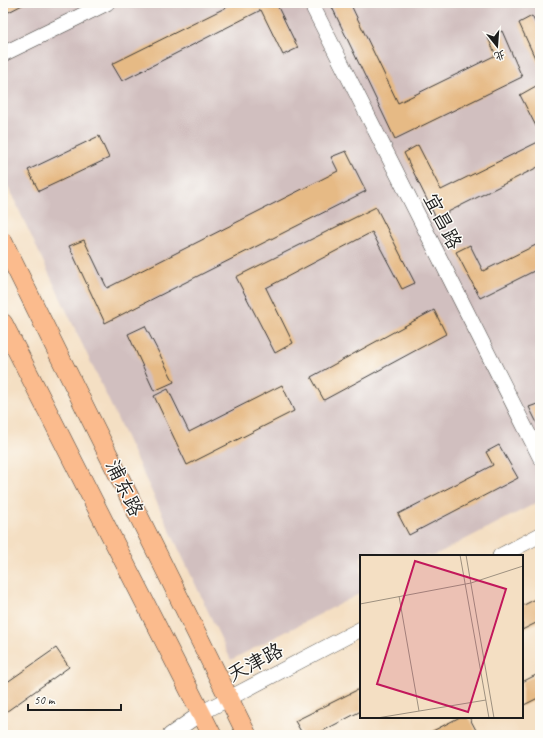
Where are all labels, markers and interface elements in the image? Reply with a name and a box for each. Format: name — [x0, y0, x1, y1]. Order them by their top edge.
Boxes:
north arrow — [477, 26, 517, 66]
text: 北 — [493, 47, 507, 64]
street label: 宜昌路 — [418, 189, 468, 255]
street label: 浦东路 — [100, 456, 149, 522]
inset map — [360, 555, 523, 718]
street label: 天津路 — [223, 637, 288, 688]
scale bar — [28, 686, 121, 712]
text: 50 m — [34, 692, 56, 708]

